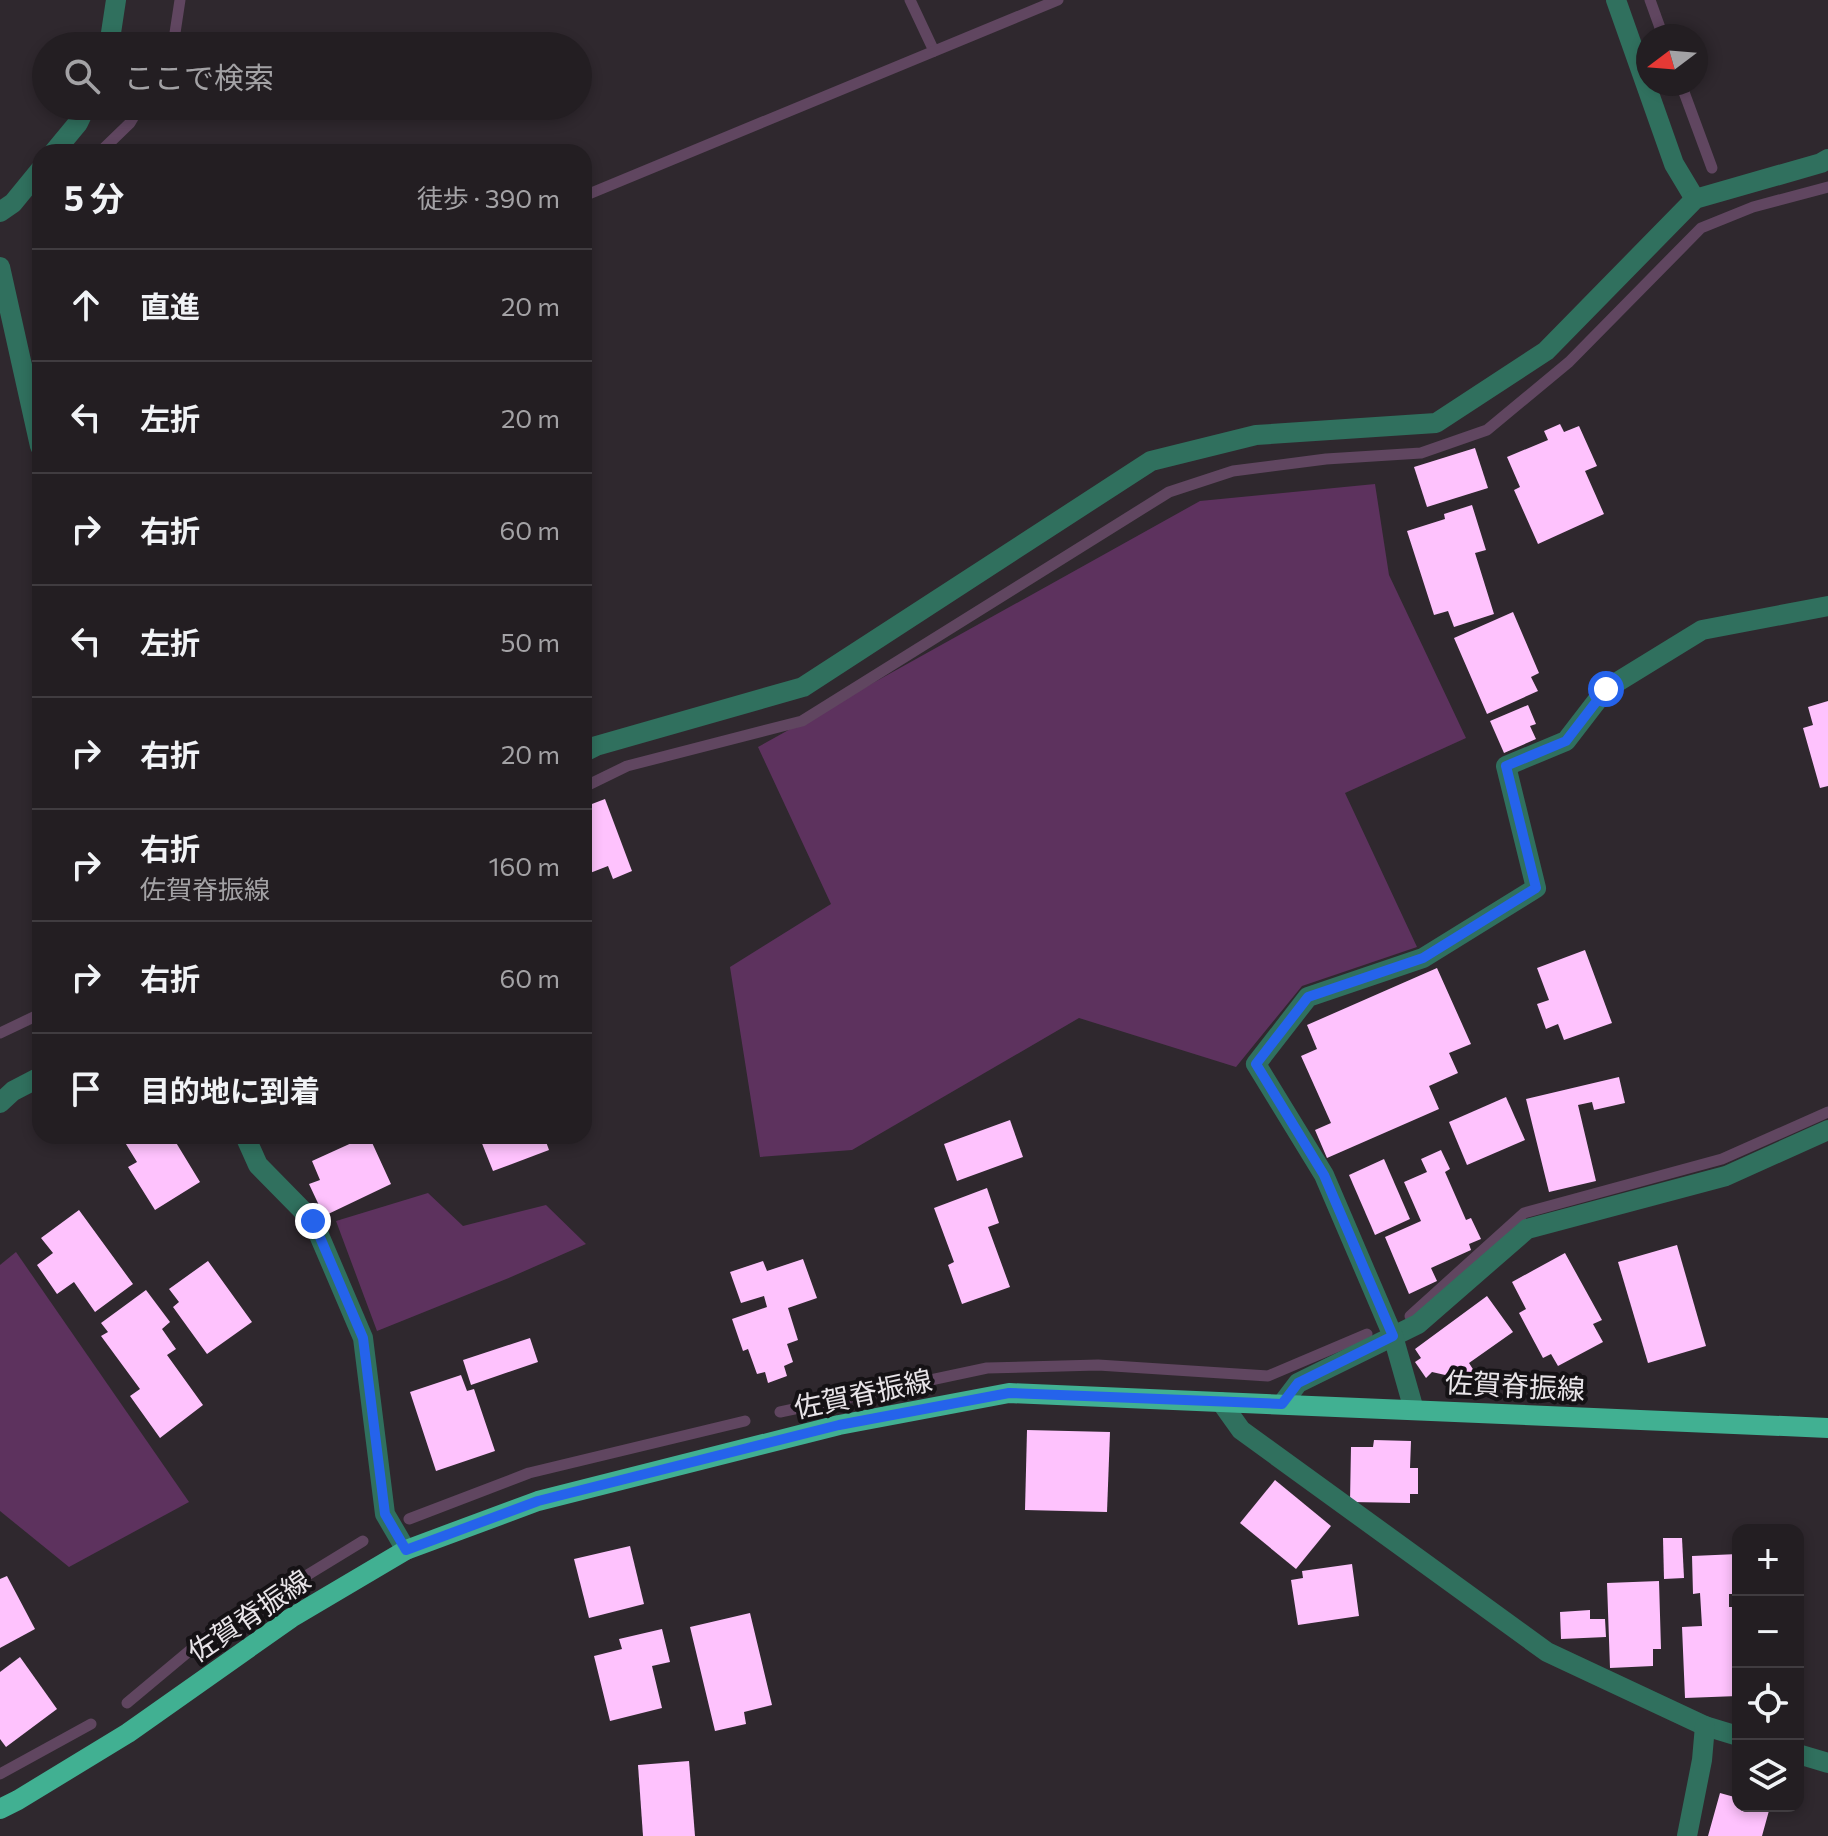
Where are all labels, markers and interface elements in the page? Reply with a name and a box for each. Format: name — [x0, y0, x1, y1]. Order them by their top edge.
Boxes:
north arrow — [1636, 24, 1708, 96]
search box — [32, 32, 592, 120]
icon: search — [60, 54, 104, 98]
text: ここで検索 — [124, 58, 274, 95]
text: 5 分 — [64, 176, 124, 218]
text: 徒歩 · 390 m — [417, 182, 560, 213]
icon: ahead — [64, 283, 108, 327]
text: 直進 — [140, 287, 200, 324]
text: 20 m — [501, 290, 560, 321]
icon: left — [64, 395, 108, 439]
text: 左折 — [140, 399, 200, 436]
text: 20 m — [501, 402, 560, 433]
icon: right — [64, 507, 108, 551]
text: 右折 — [140, 511, 200, 548]
text: 60 m — [500, 514, 560, 545]
icon: left — [64, 619, 108, 663]
text: 左折 — [140, 623, 200, 660]
text: 50 m — [500, 626, 560, 657]
route start — [1588, 671, 1624, 707]
icon: right — [64, 731, 108, 775]
text: 右折 — [140, 735, 200, 772]
text: 20 m — [501, 738, 560, 769]
text: 右折 — [140, 829, 200, 866]
icon: right — [64, 843, 108, 887]
text: 160 m — [488, 850, 560, 881]
text: 佐賀脊振線 — [140, 873, 270, 904]
icon: right — [64, 955, 108, 999]
text: 右折 — [140, 959, 200, 996]
text: 60 m — [500, 962, 560, 993]
icon: arrive — [64, 1067, 108, 1111]
text: 目的地に到着 — [140, 1071, 320, 1108]
route end — [295, 1203, 331, 1239]
street label: 佐賀脊振線 — [791, 1362, 935, 1424]
street label: 佐賀脊振線 — [1444, 1364, 1586, 1406]
map controls — [1732, 1524, 1804, 1812]
button: + — [1732, 1524, 1804, 1596]
street label: 佐賀脊振線 — [181, 1562, 316, 1668]
button: − — [1732, 1596, 1804, 1668]
button: locate — [1732, 1668, 1804, 1740]
button: layers — [1732, 1740, 1804, 1812]

